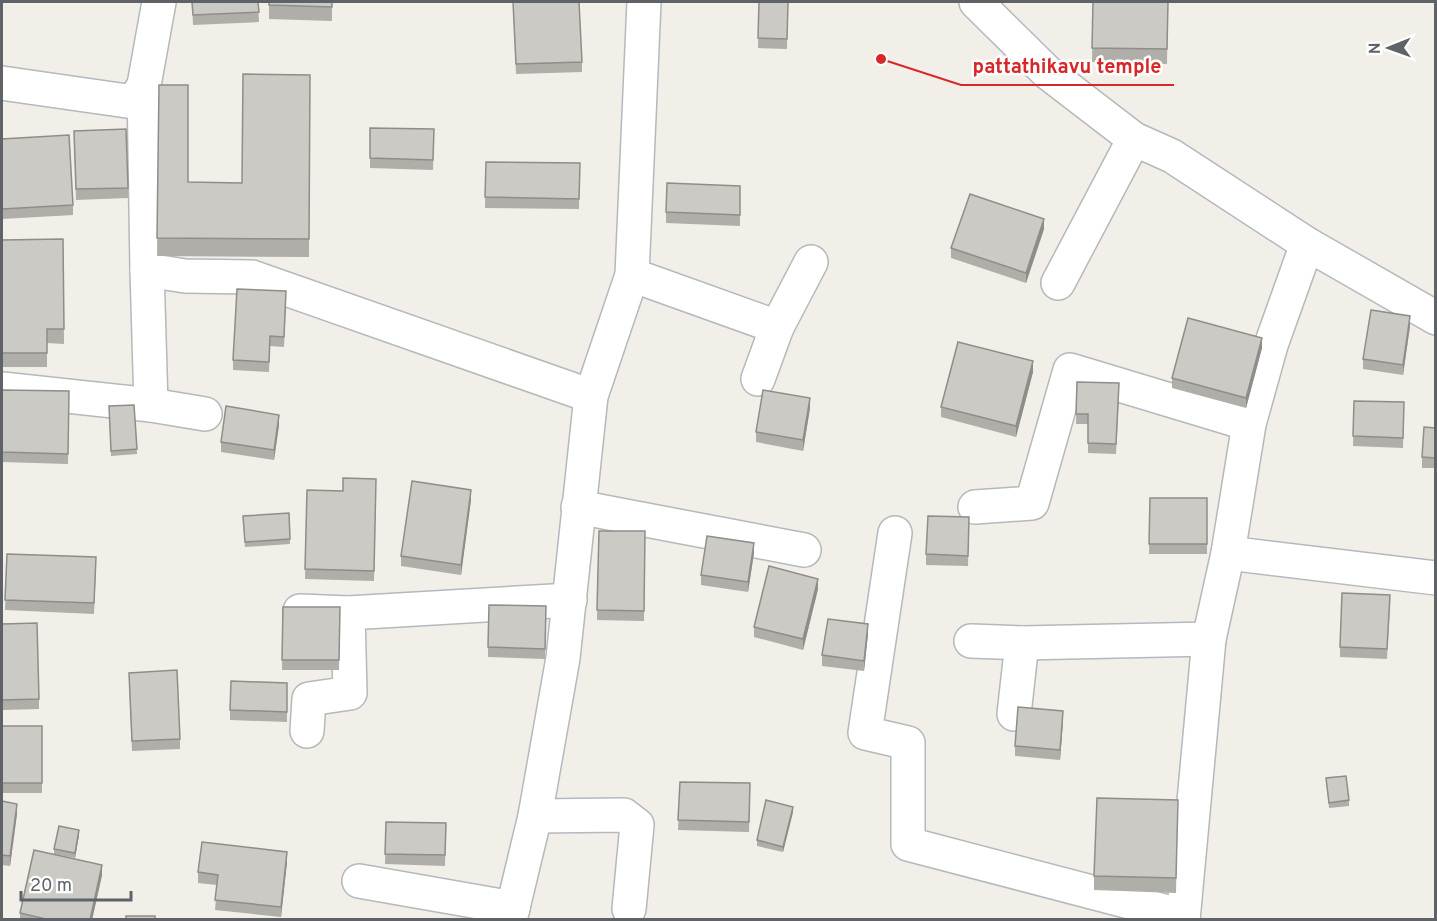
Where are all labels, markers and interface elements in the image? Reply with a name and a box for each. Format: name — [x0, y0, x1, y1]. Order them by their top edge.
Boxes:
north arrow — [1359, 18, 1419, 78]
text: N — [1366, 42, 1386, 54]
callout: pattathikavu temple — [961, 47, 1174, 85]
text: pattathikavu temple — [972, 55, 1162, 81]
scale bar — [21, 864, 130, 902]
text: 20 m — [30, 875, 72, 898]

